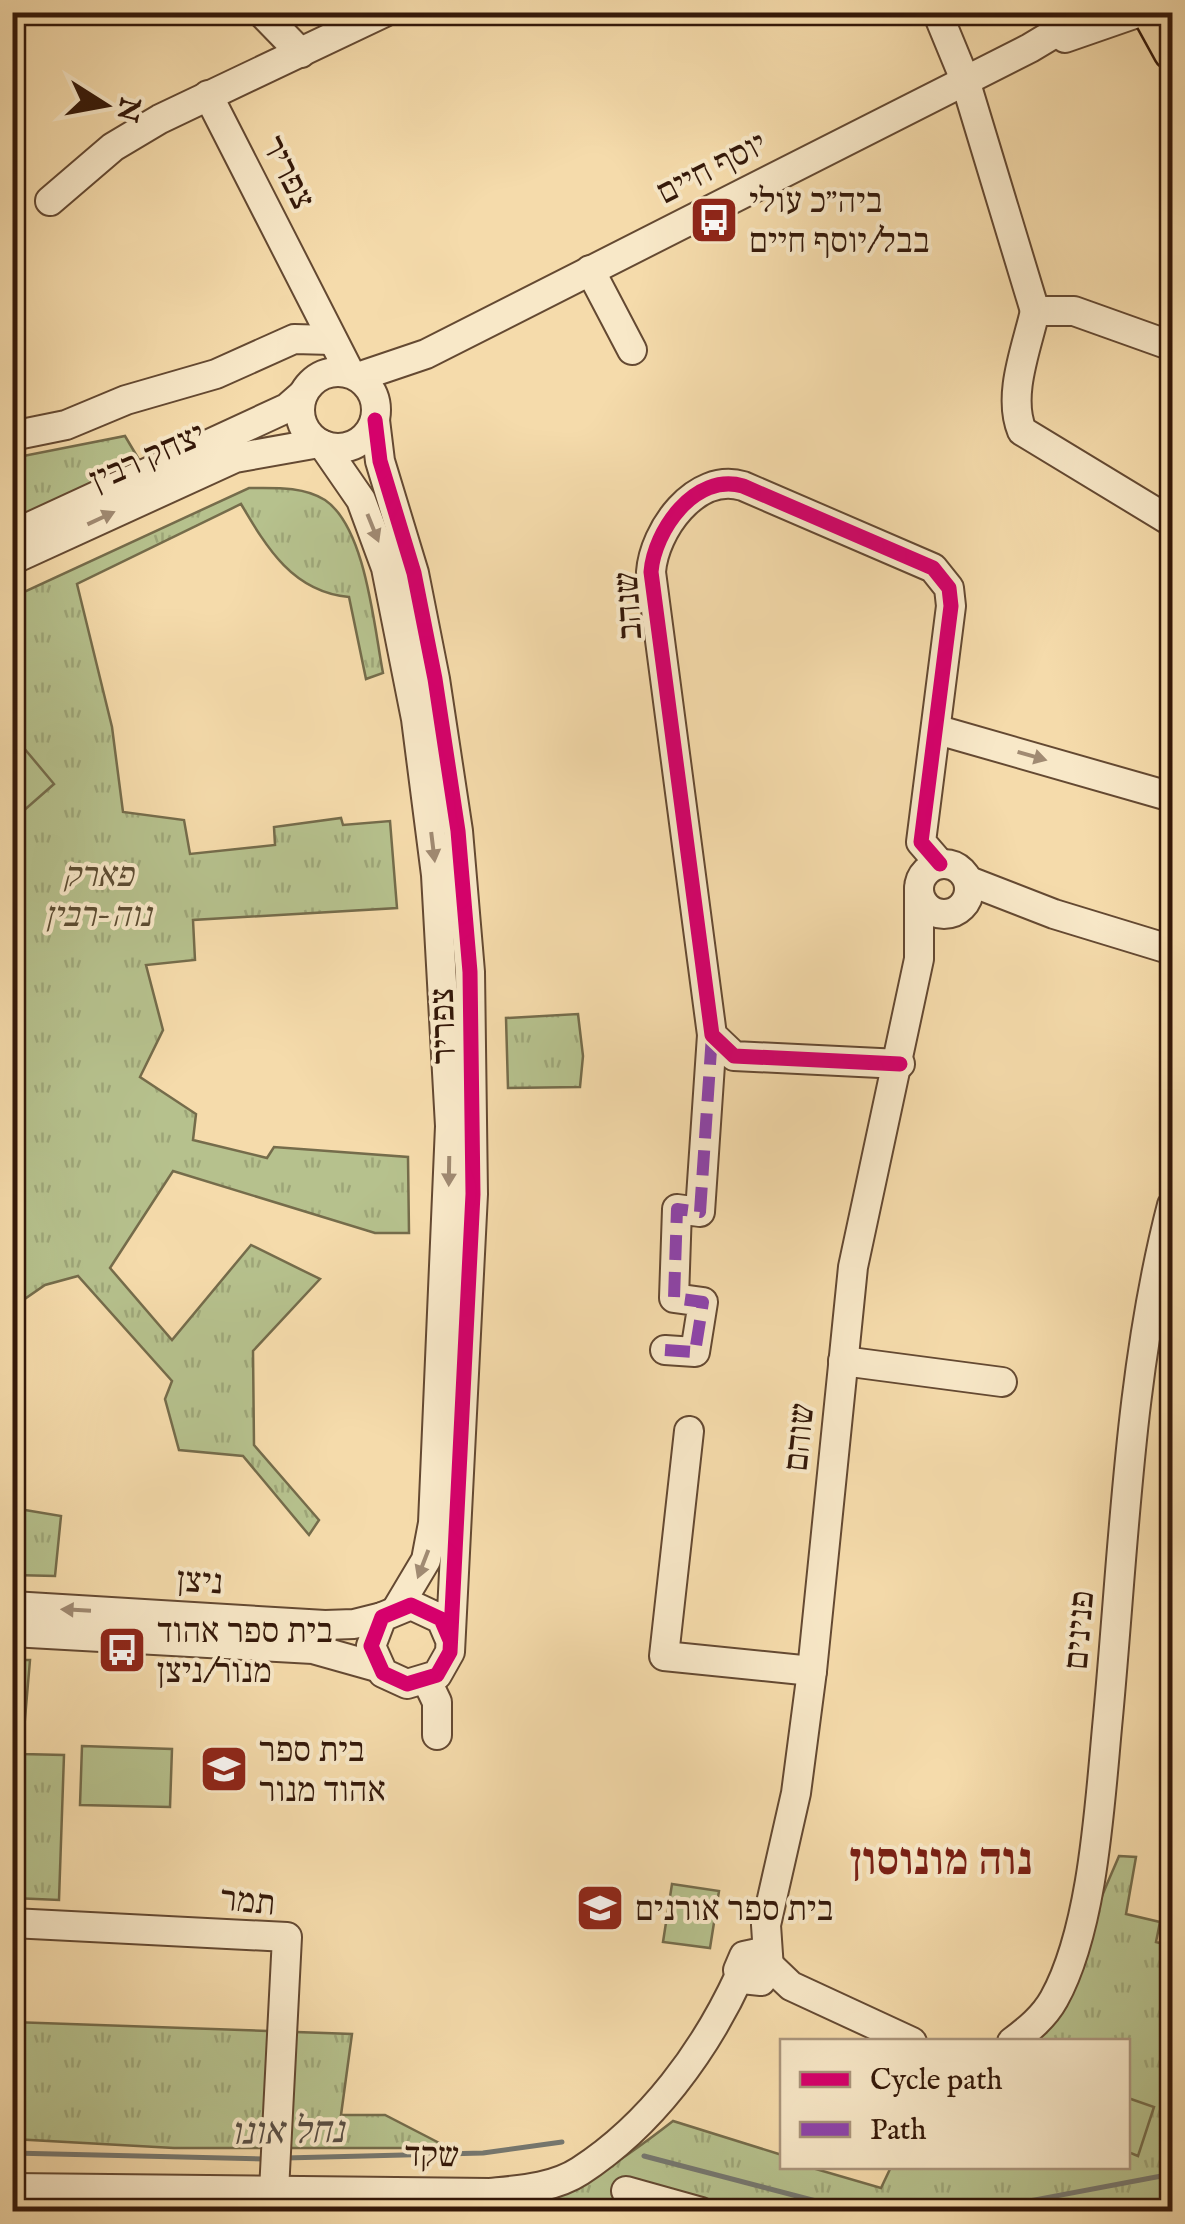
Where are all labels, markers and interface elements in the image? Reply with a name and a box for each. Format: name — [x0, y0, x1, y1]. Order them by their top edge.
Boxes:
north arrow — [55, 55, 155, 155]
text: N — [108, 93, 147, 125]
street label: יוסף חיים — [649, 122, 775, 216]
street label: צפריר — [249, 129, 324, 218]
place label: ביה״כ עולי בבל/יוסף חיים — [749, 180, 930, 265]
bus stop icon: ביה״כ עולי בבל/יוסף חיים — [688, 194, 740, 246]
street label: יצחק רבין — [83, 413, 213, 504]
one-way arrow — [86, 510, 115, 527]
one-way arrow — [366, 513, 382, 543]
street label: שנהב — [605, 570, 654, 642]
one-way arrow — [1017, 749, 1048, 764]
one-way arrow — [425, 831, 441, 863]
park label: פארק נוה-רבין — [45, 854, 154, 939]
street label: צפריר — [421, 987, 468, 1065]
one-way arrow — [441, 1155, 457, 1187]
street label: שוהם — [775, 1401, 826, 1474]
one-way arrow — [415, 1549, 430, 1579]
street label: ניצן — [175, 1558, 224, 1607]
street label: פנינים — [1055, 1589, 1106, 1672]
one-way arrow — [60, 1602, 92, 1618]
place label: בית ספר אהוד מנור/ניצן — [157, 1610, 333, 1695]
bus stop icon: בית ספר אהוד מנור/ניצן — [96, 1624, 148, 1676]
place label: בית ספר אהוד מנור — [259, 1729, 386, 1814]
school or university icon: בית ספר אהוד מנור — [198, 1743, 250, 1795]
district label: נוה מונוסון — [850, 1833, 1032, 1890]
street label: תמר — [218, 1877, 278, 1928]
school or university icon: בית ספר אורנים — [574, 1882, 626, 1934]
place label: בית ספר אורנים — [635, 1888, 833, 1933]
legend — [780, 2039, 1130, 2169]
text: Cycle path — [870, 2062, 1003, 2100]
water label: נחל אונו — [230, 2108, 347, 2158]
text: Path — [870, 2112, 926, 2150]
street label: שקד — [404, 2134, 460, 2179]

